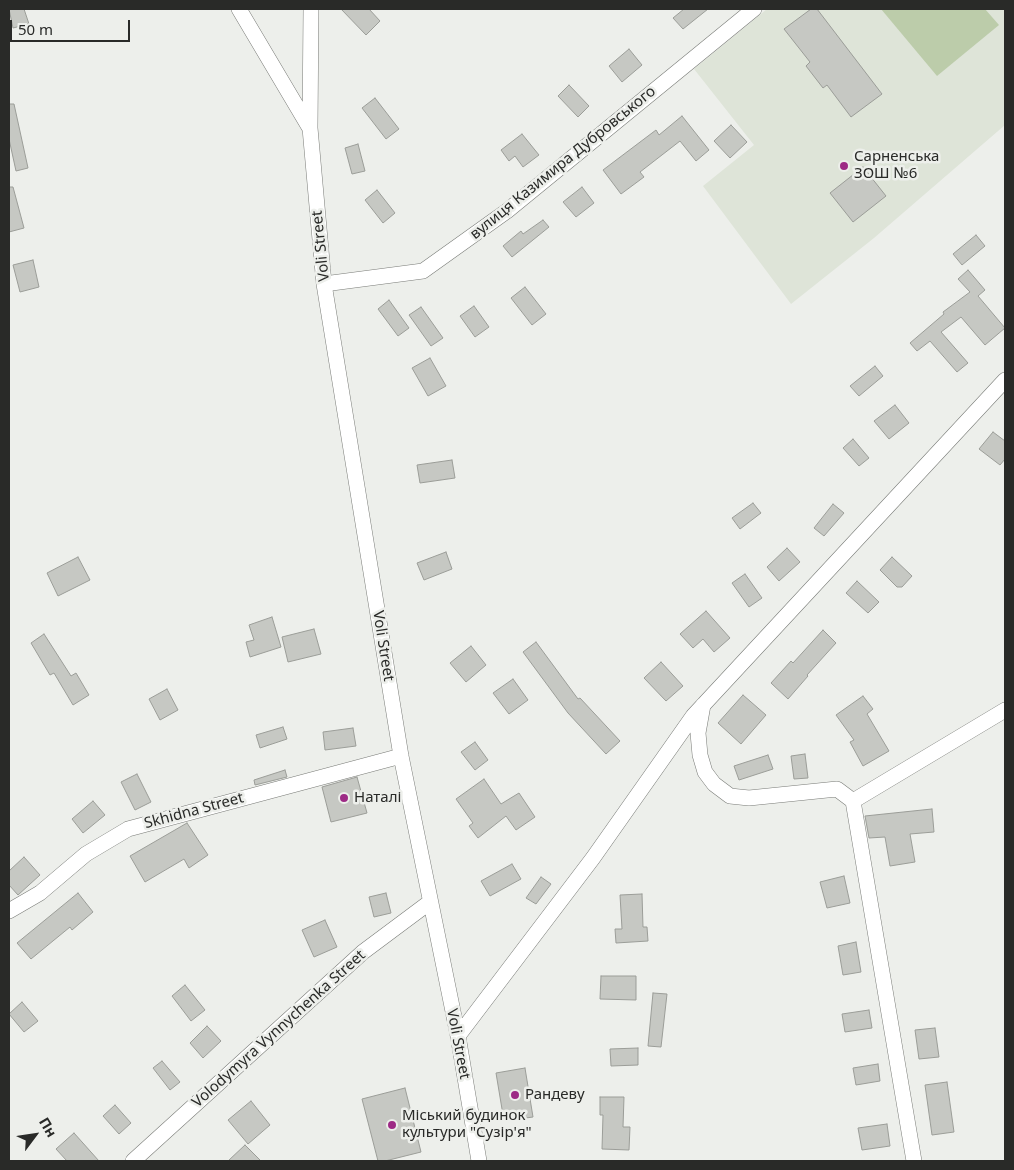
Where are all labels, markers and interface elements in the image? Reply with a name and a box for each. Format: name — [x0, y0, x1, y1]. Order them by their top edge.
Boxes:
scale bar — [12, 10, 132, 42]
text: 50 m — [18, 19, 53, 39]
street label: вулиця Казимира Дубровського — [467, 83, 659, 243]
place label: Сарненська ЗОШ №6 — [854, 148, 939, 183]
marker: Сарненська ЗОШ №6 — [838, 160, 850, 172]
street label: Voli Street — [308, 210, 334, 282]
street label: Voli Street — [369, 609, 397, 683]
street label: Skhidna Street — [142, 789, 246, 833]
place label: Наталі — [354, 789, 401, 807]
marker: Наталі — [338, 792, 350, 804]
street label: Volodymyra Vynnychenka Street — [189, 946, 369, 1112]
street label: Voli Street — [442, 1007, 474, 1081]
place label: Рандеву — [525, 1086, 585, 1104]
marker: Рандеву — [509, 1089, 521, 1101]
place label: Міський будинок культури "Сузір'я" — [402, 1107, 532, 1142]
north arrow — [10, 1110, 60, 1160]
text: Пн — [35, 1114, 62, 1140]
marker: Міський будинок культури "Сузір'я" — [386, 1119, 398, 1131]

